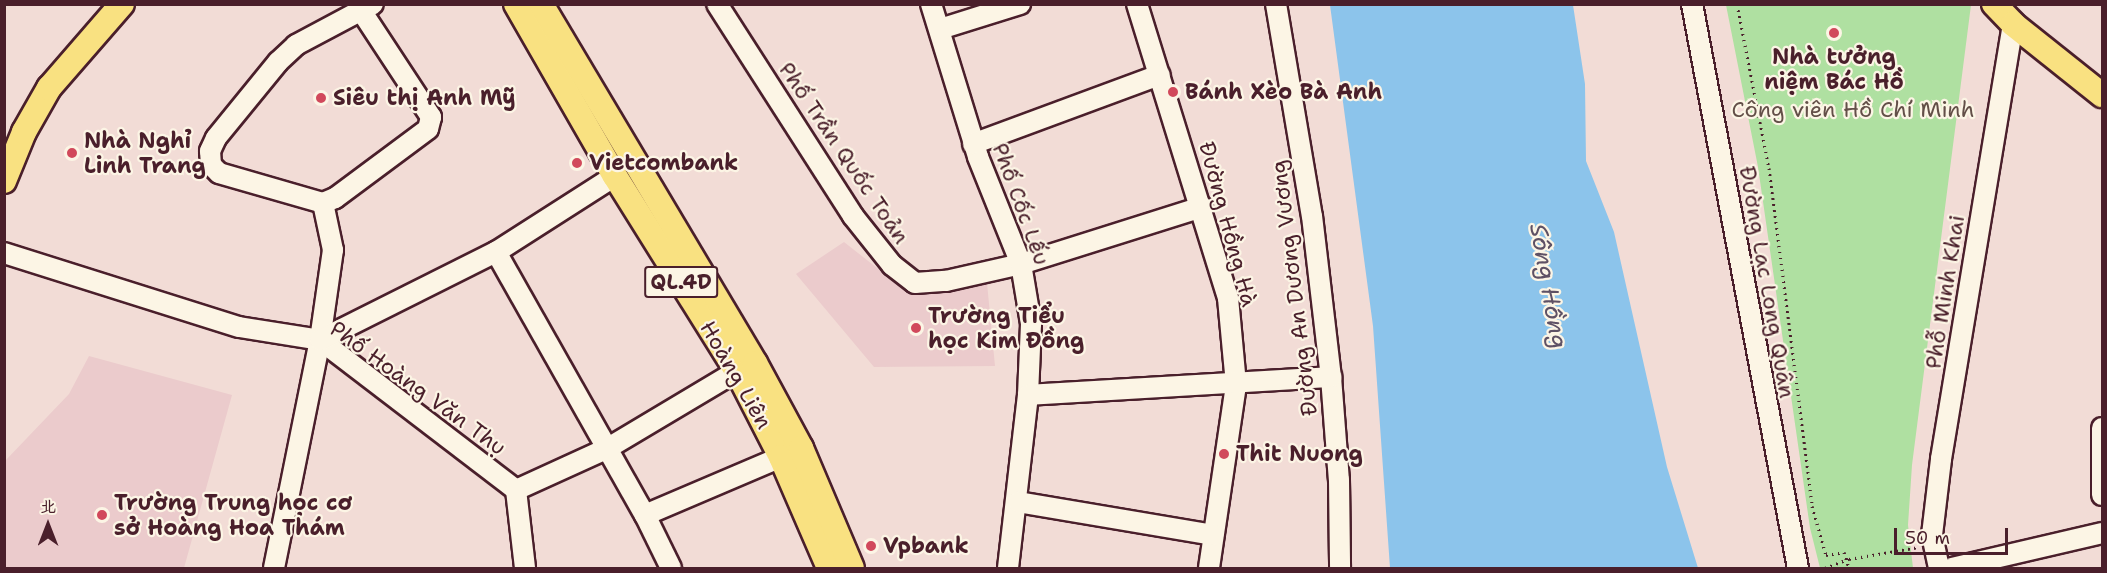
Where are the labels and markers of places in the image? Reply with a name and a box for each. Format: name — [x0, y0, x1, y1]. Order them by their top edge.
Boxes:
marker: Nhà tưởng niệm Bác Hồ — [1827, 26, 1841, 40]
place label: Nhà tưởng niệm Bác Hồ — [1764, 43, 1904, 94]
place label: Bánh Xèo Bà Anh — [1185, 79, 1382, 105]
place label: Siêu thị Anh Mỹ — [333, 85, 516, 111]
marker: Bánh Xèo Bà Anh — [1166, 85, 1180, 99]
marker: Siêu thị Anh Mỹ — [314, 91, 328, 105]
place label: Nhà Nghỉ Linh Trang — [84, 127, 206, 178]
marker: Nhà Nghỉ Linh Trang — [65, 146, 79, 160]
place label: Vietcombank — [589, 150, 738, 176]
marker: Vietcombank — [570, 156, 584, 170]
place label: Trường Tiểu học Kim Đồng — [928, 302, 1084, 354]
marker: Trường Tiểu học Kim Đồng — [909, 321, 923, 335]
place label: Thit Nuong — [1236, 441, 1363, 467]
marker: Thit Nuong — [1217, 447, 1231, 461]
place label: Trường Trung học cơ sở Hoàng Hoa Thám — [114, 489, 352, 540]
marker: Trường Trung học cơ sở Hoàng Hoa Thám — [95, 508, 109, 522]
place label: Vpbank — [883, 533, 969, 559]
marker: Vpbank — [864, 539, 878, 553]

